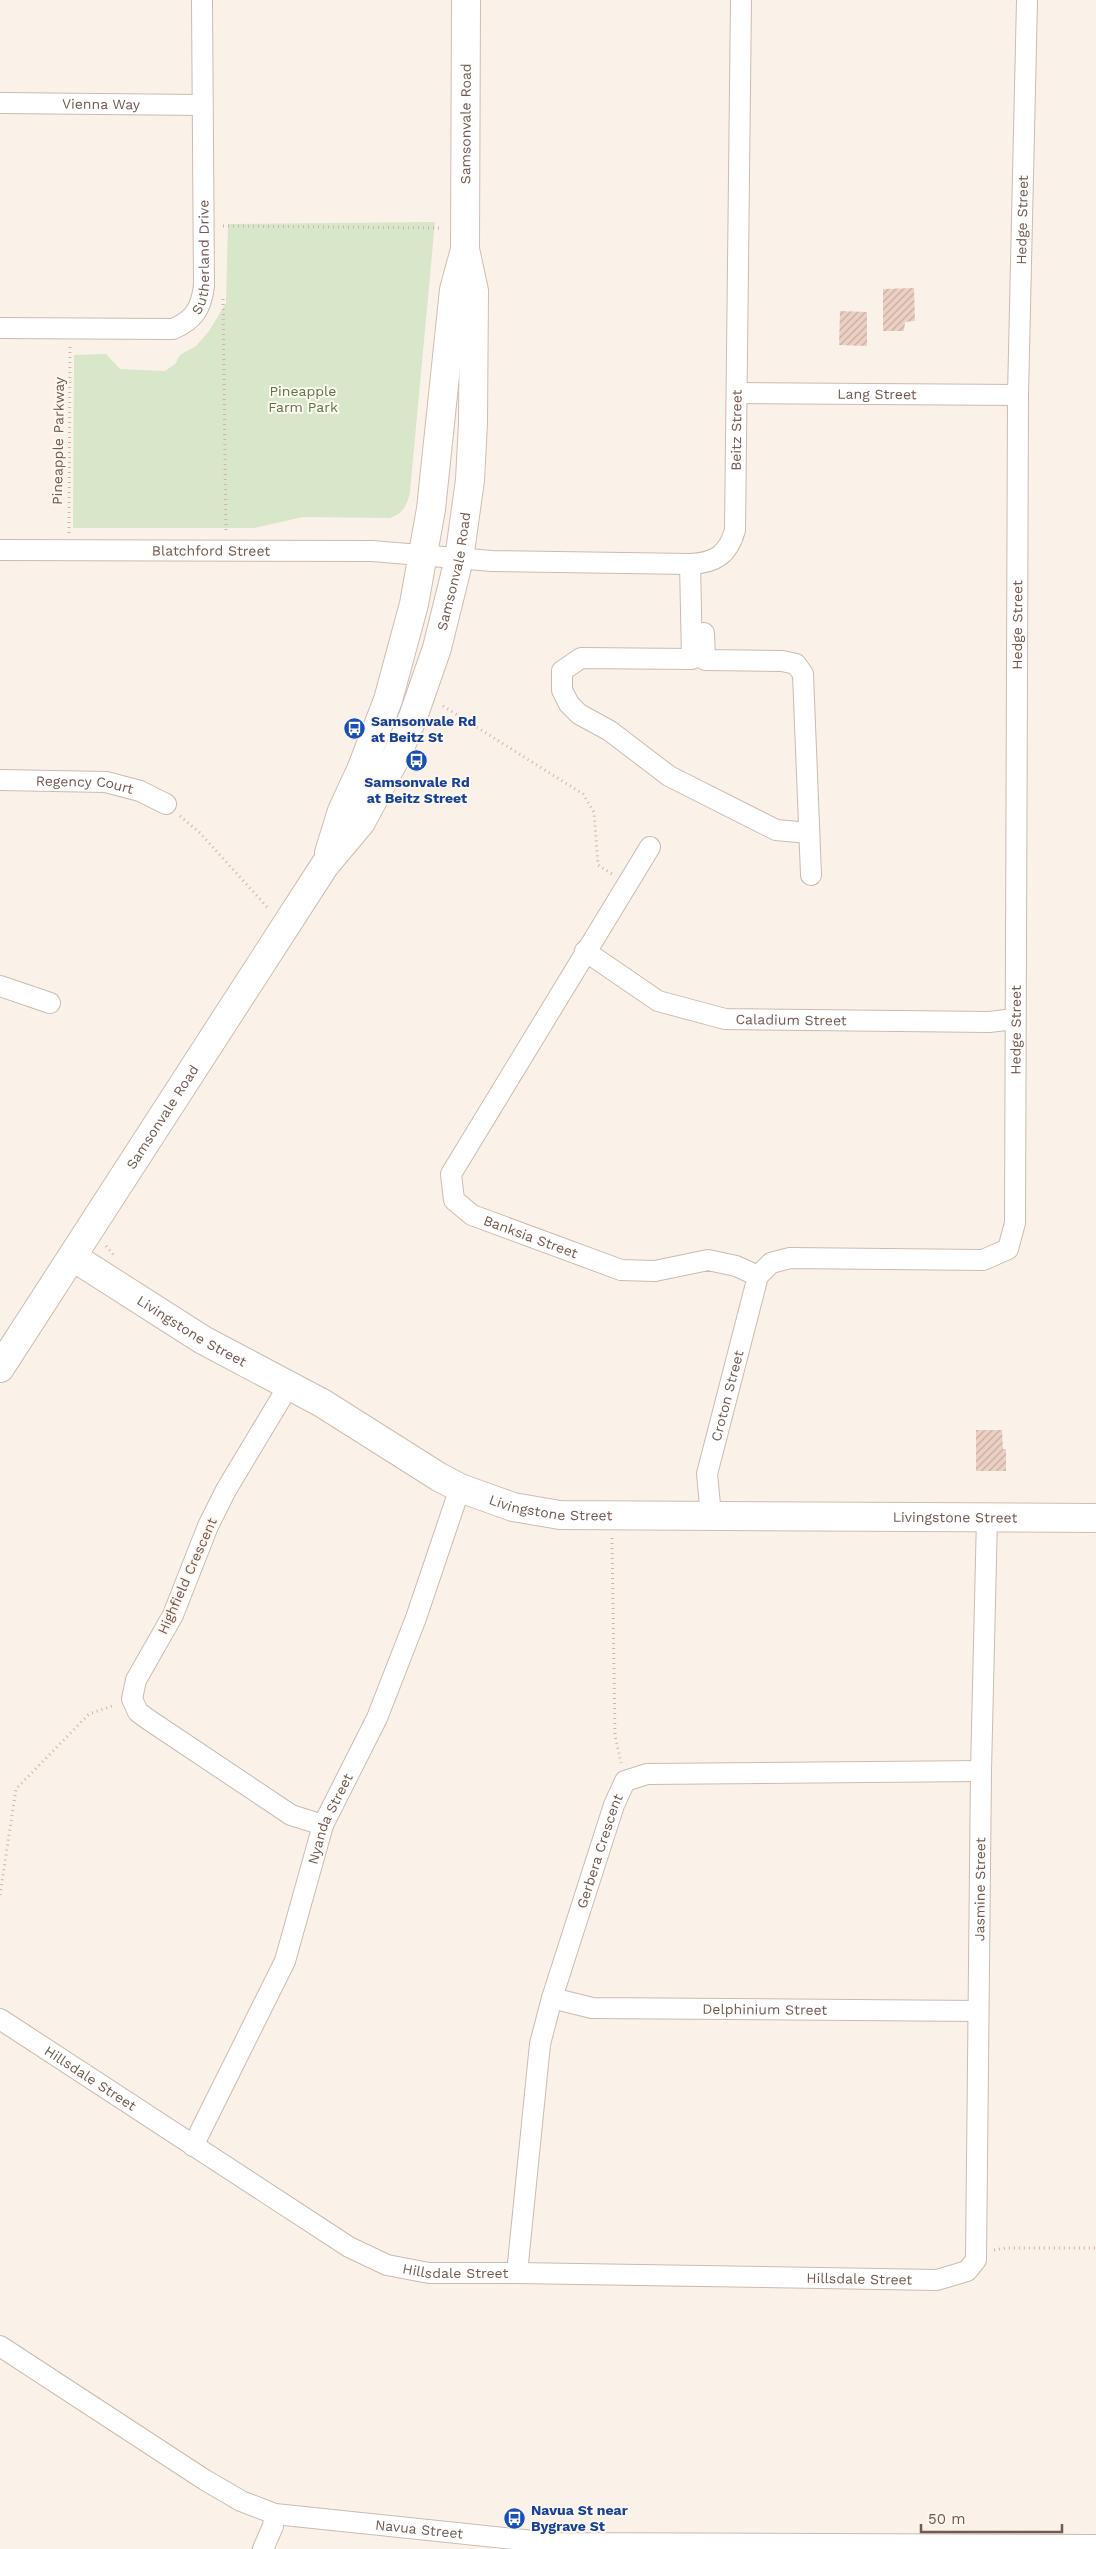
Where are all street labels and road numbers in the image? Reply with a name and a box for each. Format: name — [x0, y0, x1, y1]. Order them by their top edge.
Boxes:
street label: Samsonvale Road — [457, 63, 474, 184]
street label: Vienna Way — [62, 96, 141, 112]
street label: Hedge Street — [1013, 175, 1031, 265]
street label: Sutherland Drive — [188, 200, 212, 317]
street label: Pineapple Parkway — [49, 376, 67, 505]
street label: Lang Street — [837, 386, 917, 402]
street label: Beitz Street — [728, 389, 745, 471]
street label: Samsonvale Road — [434, 511, 473, 632]
street label: Blatchford Street — [152, 542, 270, 559]
street label: Hedge Street — [1009, 580, 1025, 670]
street label: Regency Court — [36, 773, 135, 797]
street label: Hedge Street — [1008, 985, 1024, 1075]
street label: Caladium Street — [735, 1011, 847, 1028]
street label: Samsonvale Road — [123, 1062, 202, 1172]
street label: Banksia Street — [481, 1212, 580, 1261]
street label: Livingstone Street — [134, 1292, 249, 1370]
street label: Croton Street — [708, 1348, 747, 1443]
street label: Livingstone Street — [487, 1491, 612, 1523]
street label: Livingstone Street — [893, 1509, 1017, 1526]
street label: Highfield Crescent — [154, 1515, 220, 1637]
street label: Nyanda Street — [304, 1771, 356, 1866]
street label: Gerbera Crescent — [573, 1791, 626, 1911]
street label: Jasmine Street — [971, 1837, 988, 1941]
street label: Delphinium Street — [702, 2001, 827, 2018]
street label: Hillsdale Street — [42, 2042, 139, 2114]
street label: Hillsdale Street — [401, 2260, 508, 2281]
street label: Hillsdale Street — [806, 2270, 913, 2288]
street label: Navua Street — [374, 2517, 464, 2542]

